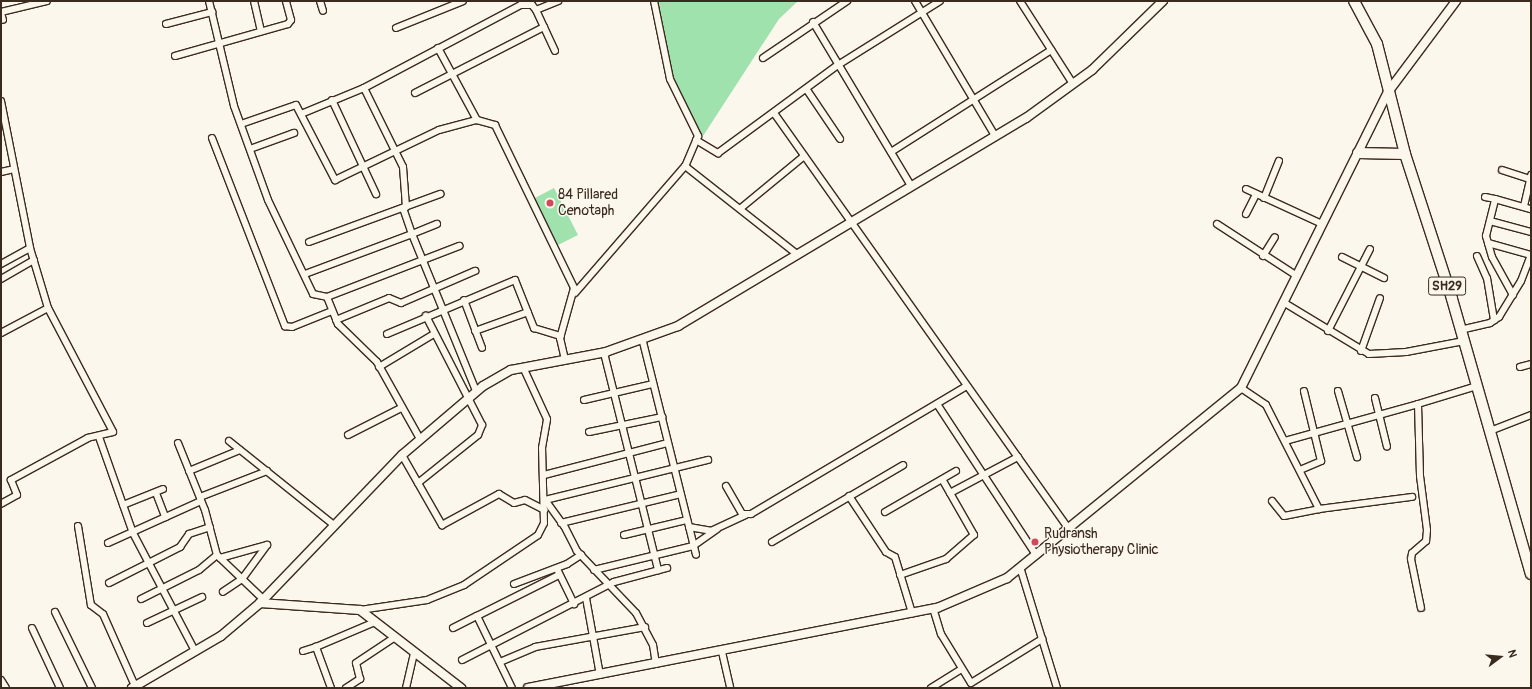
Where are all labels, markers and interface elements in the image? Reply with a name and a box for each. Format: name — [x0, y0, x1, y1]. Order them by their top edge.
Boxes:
place label: 84 Pillared Cenotaph — [558, 187, 618, 220]
marker: 84 Pillared Cenotaph — [545, 198, 555, 208]
road number: SH29 — [1428, 275, 1466, 297]
place label: Rudransh Physiotherapy Clinic — [1044, 526, 1159, 558]
marker: Rudransh Physiotherapy Clinic — [1029, 536, 1041, 548]
north arrow — [1480, 637, 1520, 677]
text: N — [1505, 648, 1519, 659]

